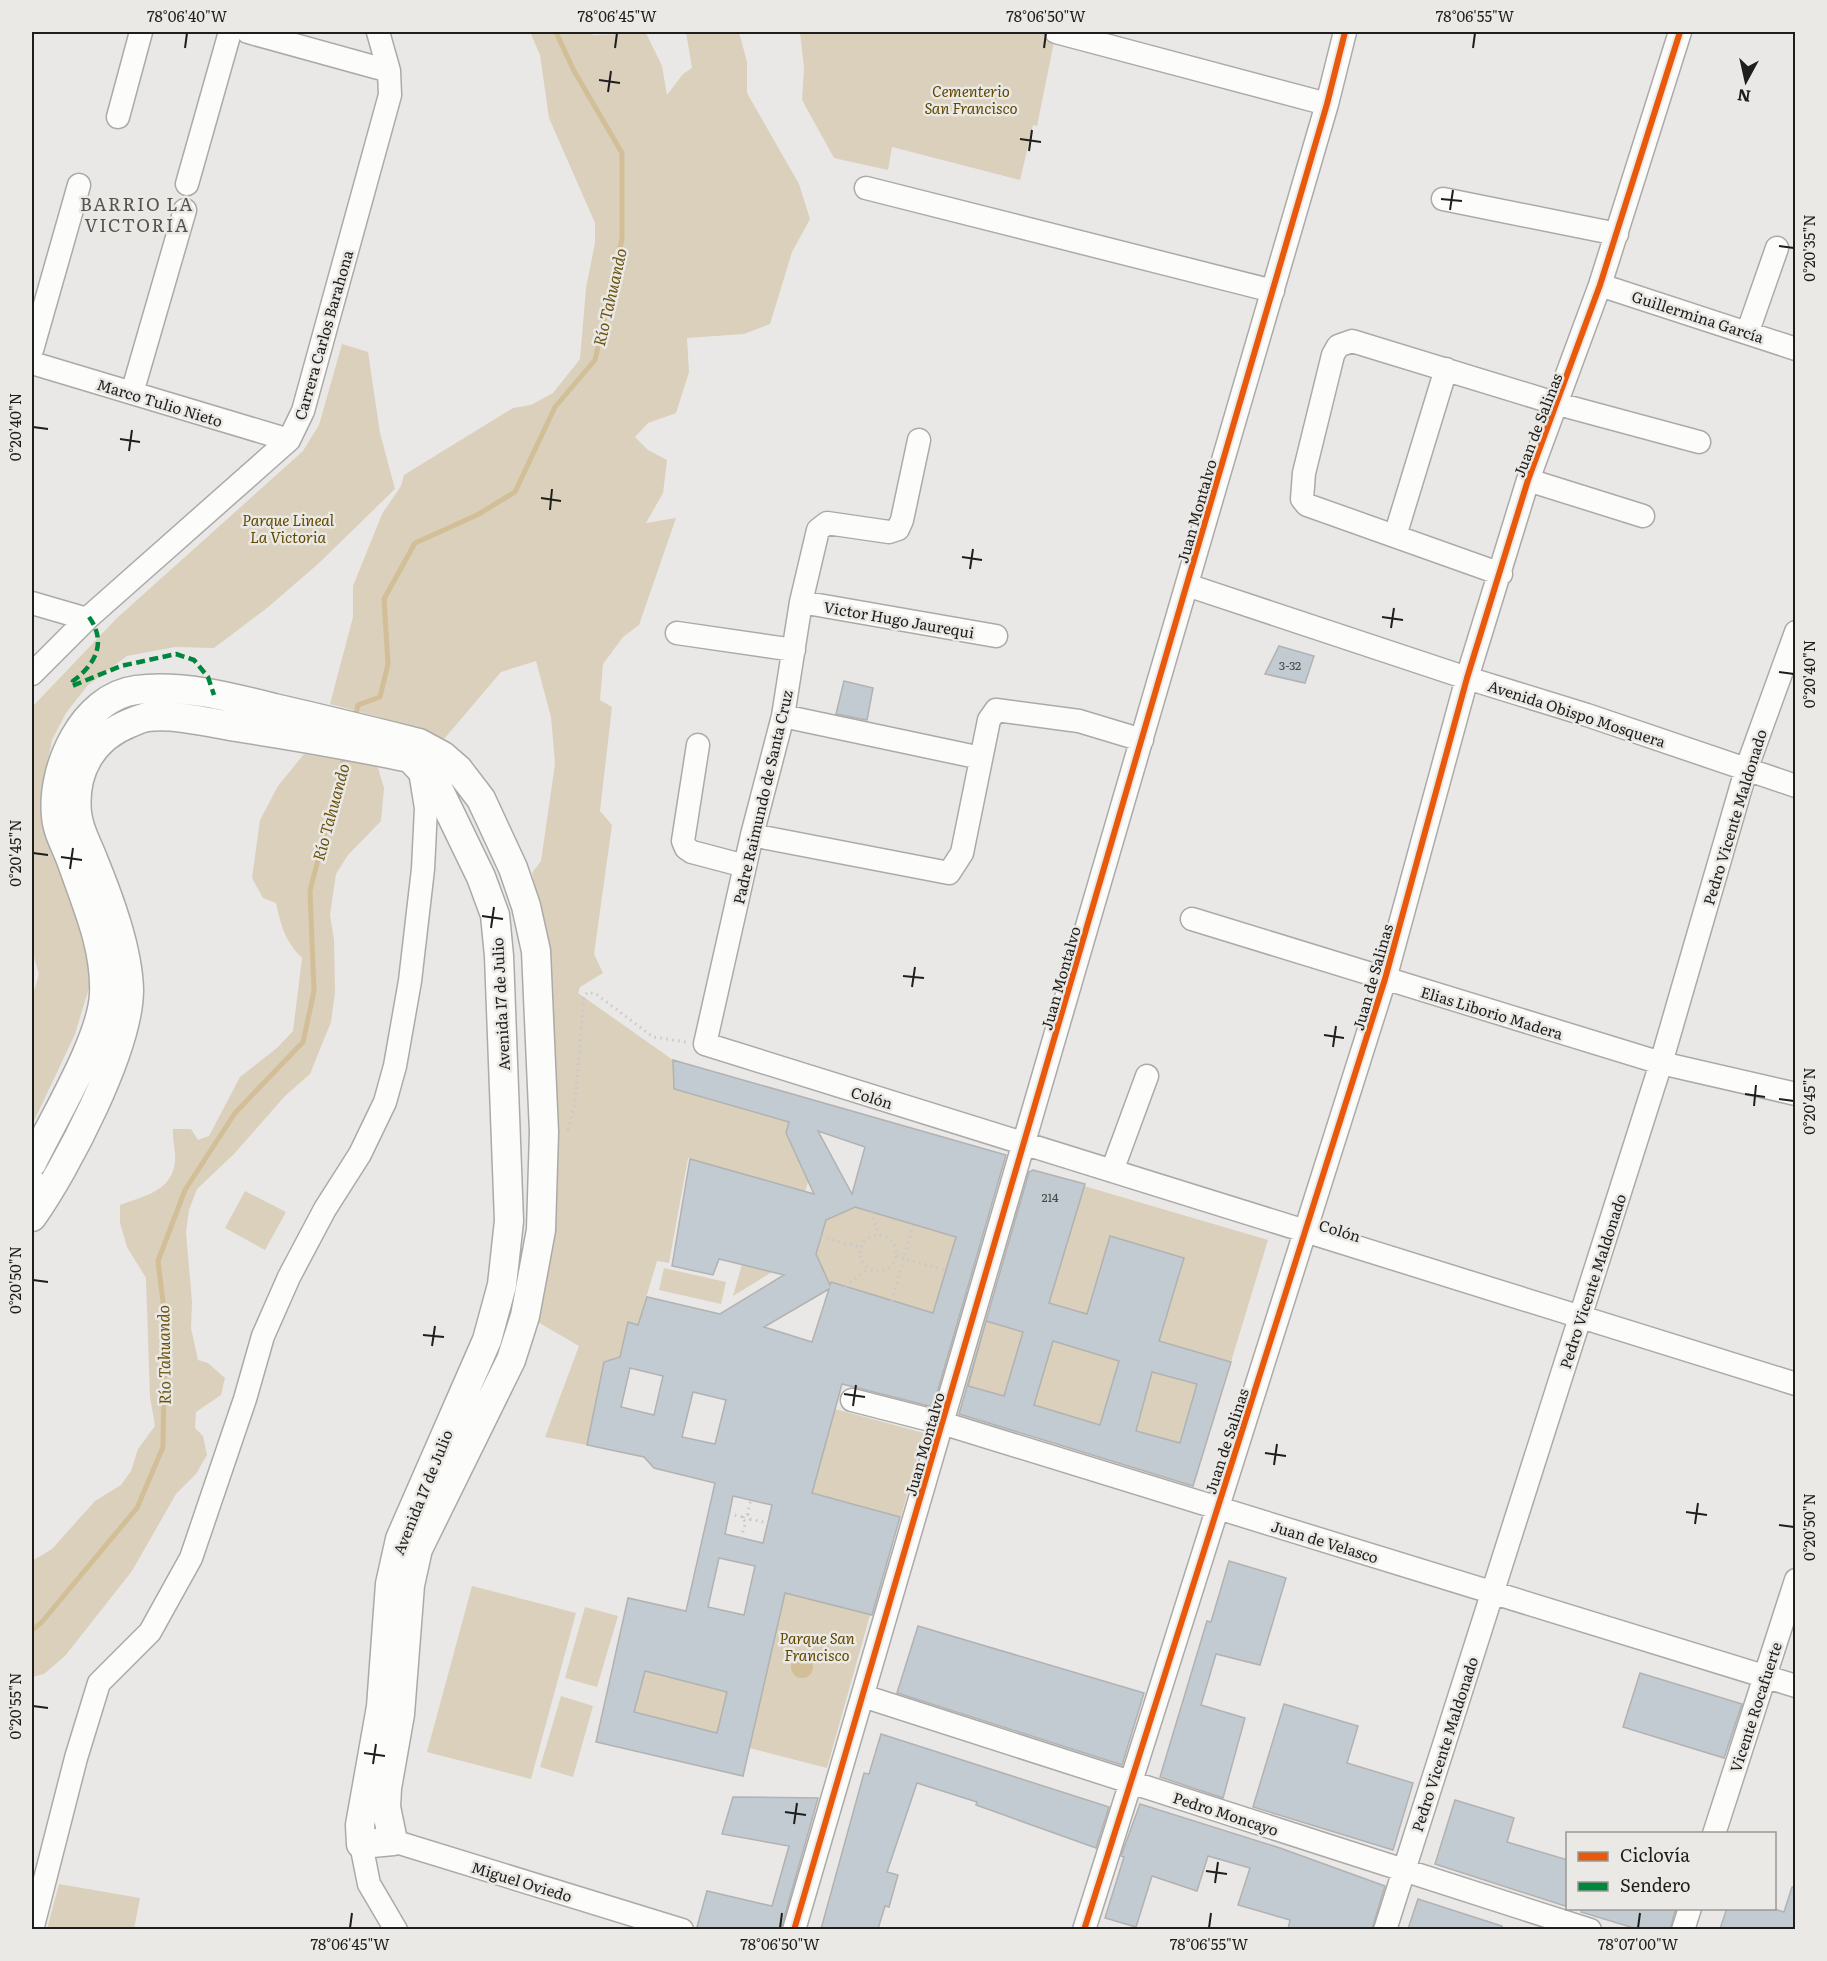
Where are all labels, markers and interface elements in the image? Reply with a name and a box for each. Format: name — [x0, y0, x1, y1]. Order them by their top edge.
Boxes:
text: 78°06'40"W — [147, 4, 228, 27]
text: 78°06'45"W — [577, 4, 657, 27]
text: 78°06'50"W — [1006, 4, 1086, 27]
text: 78°06'55"W — [1436, 4, 1515, 27]
north arrow — [1716, 51, 1776, 111]
park label: Cementerio San Francisco — [924, 79, 1018, 119]
text: N — [1735, 84, 1752, 110]
district label: BARRIO LA VICTORIA — [80, 190, 194, 238]
text: 0°20'35"N — [1797, 214, 1820, 282]
street label: Carrera Carlos Barahona — [288, 246, 359, 423]
water label: Río Tahuando — [586, 246, 632, 348]
street label: Guillermina García — [1629, 284, 1768, 348]
street label: Juan de Salinas — [1507, 369, 1567, 480]
street label: Marco Tulio Nieto — [94, 372, 226, 432]
text: 0°20'40"N — [3, 393, 26, 461]
street label: Juan Montalvo — [1170, 456, 1222, 566]
park label: Parque Lineal La Victoria — [242, 508, 335, 548]
street label: Victor Hugo Jaurequi — [822, 594, 976, 644]
text: 0°20'40"N — [1797, 640, 1820, 708]
house number: 3-32 — [1279, 656, 1301, 674]
street label: Avenida Obispo Mosquera — [1485, 673, 1670, 753]
street label: Padre Raimundo de Santa Cruz — [726, 688, 798, 906]
street label: Pedro Vicente Maldonado — [1696, 726, 1772, 908]
water label: Río Tahuando — [305, 761, 355, 863]
text: 0°20'45"N — [3, 819, 26, 887]
street label: Juan de Salinas — [1346, 921, 1398, 1033]
street label: Juan Montalvo — [1034, 923, 1086, 1033]
street label: Avenida 17 de Julio — [485, 937, 515, 1071]
street label: Elias Liborio Madera — [1418, 979, 1567, 1045]
text: 0°20'45"N — [1797, 1067, 1820, 1135]
street label: Colón — [848, 1080, 896, 1114]
house number: 214 — [1041, 1188, 1059, 1206]
street label: Pedro Vicente Maldonado — [1553, 1190, 1631, 1372]
street label: Colón — [1316, 1213, 1364, 1247]
text: 0°20'50"N — [3, 1246, 26, 1314]
water label: Río Tahuando — [150, 1305, 176, 1405]
street label: Juan de Salinas — [1198, 1385, 1254, 1497]
street label: Juan Montalvo — [898, 1389, 950, 1499]
street label: Avenida 17 de Julio — [386, 1426, 458, 1558]
text: 0°20'50"N — [1797, 1493, 1820, 1561]
street label: Juan de Velasco — [1268, 1514, 1382, 1568]
park label: Parque San Francisco — [779, 1626, 855, 1666]
street label: Vicente Rocafuerte — [1723, 1639, 1787, 1775]
street label: Pedro Vicente Maldonado — [1405, 1653, 1483, 1835]
text: 0°20'55"N — [3, 1673, 26, 1739]
street label: Pedro Moncayo — [1170, 1785, 1282, 1841]
legend — [1566, 1832, 1776, 1910]
text: Ciclovía — [1620, 1841, 1690, 1868]
street label: Miguel Oviedo — [469, 1855, 575, 1907]
text: Sendero — [1620, 1871, 1691, 1898]
text: 78°06'45"W — [310, 1932, 390, 1955]
text: 78°06'50"W — [740, 1932, 820, 1955]
text: 78°06'55"W — [1170, 1932, 1249, 1955]
text: 78°07'00"W — [1598, 1932, 1679, 1955]

